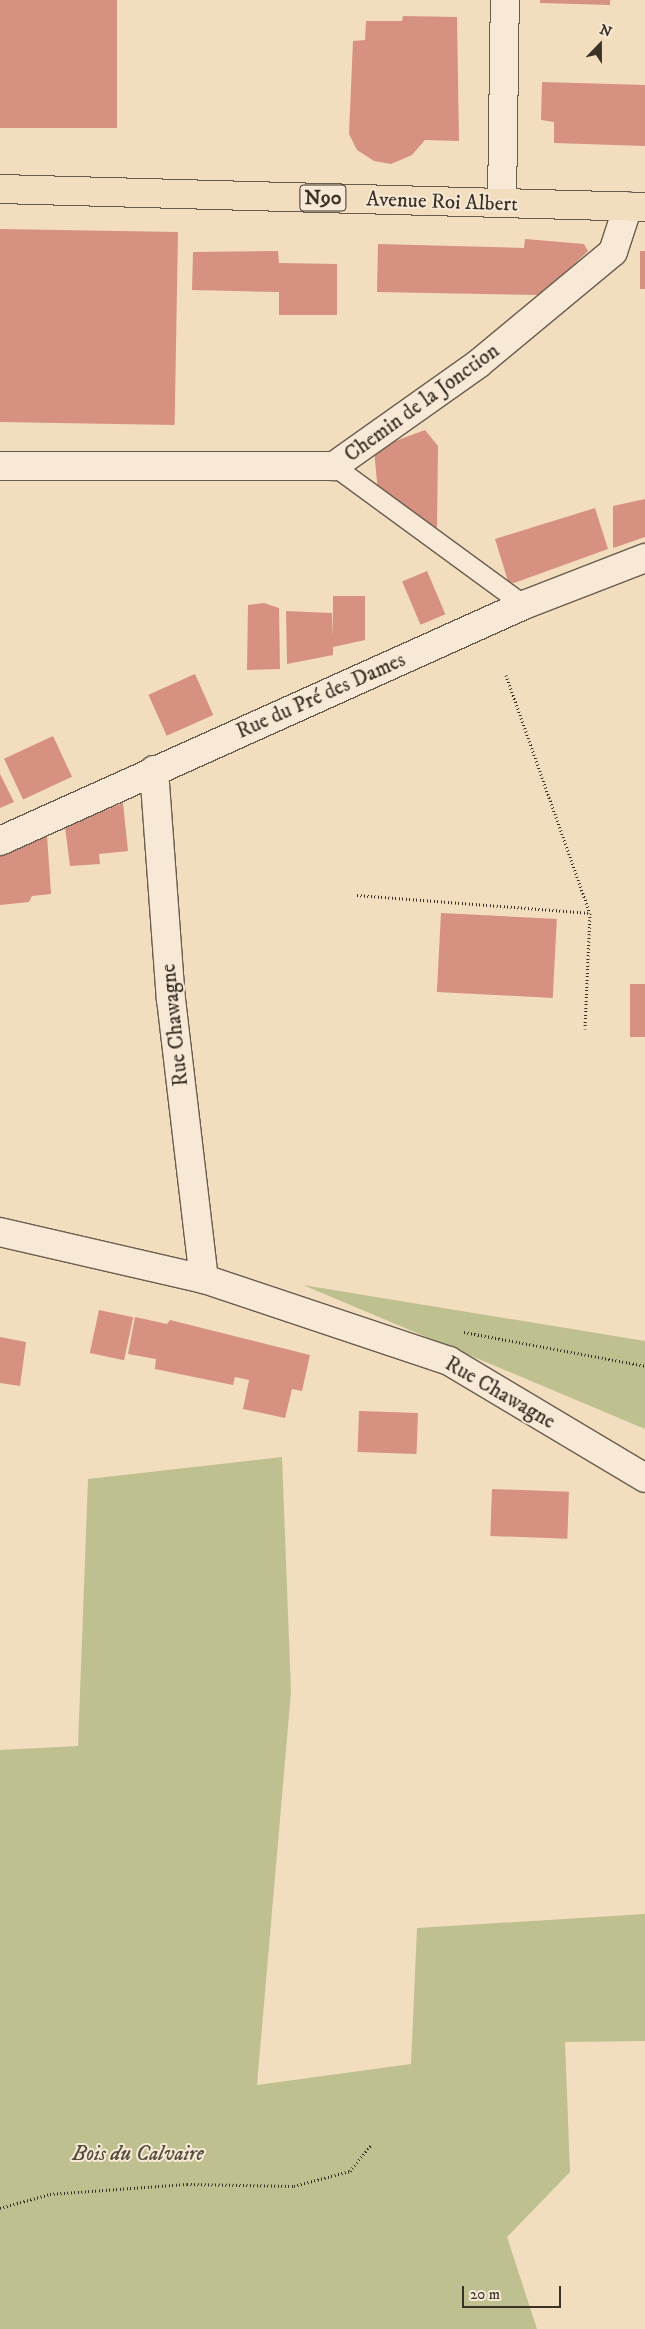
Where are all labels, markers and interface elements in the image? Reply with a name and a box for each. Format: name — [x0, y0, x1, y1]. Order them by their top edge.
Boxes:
north arrow — [575, 20, 625, 70]
text: N — [597, 21, 614, 42]
road number: N90 — [299, 180, 347, 216]
street label: Avenue Roi Albert — [366, 187, 518, 217]
street label: Chemin de la Jonction — [340, 338, 504, 468]
street label: Rue du Pré des Dames — [233, 647, 409, 745]
street label: Rue Chawagne — [156, 962, 194, 1088]
street label: Rue Chawagne — [440, 1351, 560, 1435]
park label: Bois du Calvaire — [72, 2141, 204, 2167]
scale bar — [465, 2276, 564, 2308]
text: 20 m — [470, 2285, 500, 2304]

